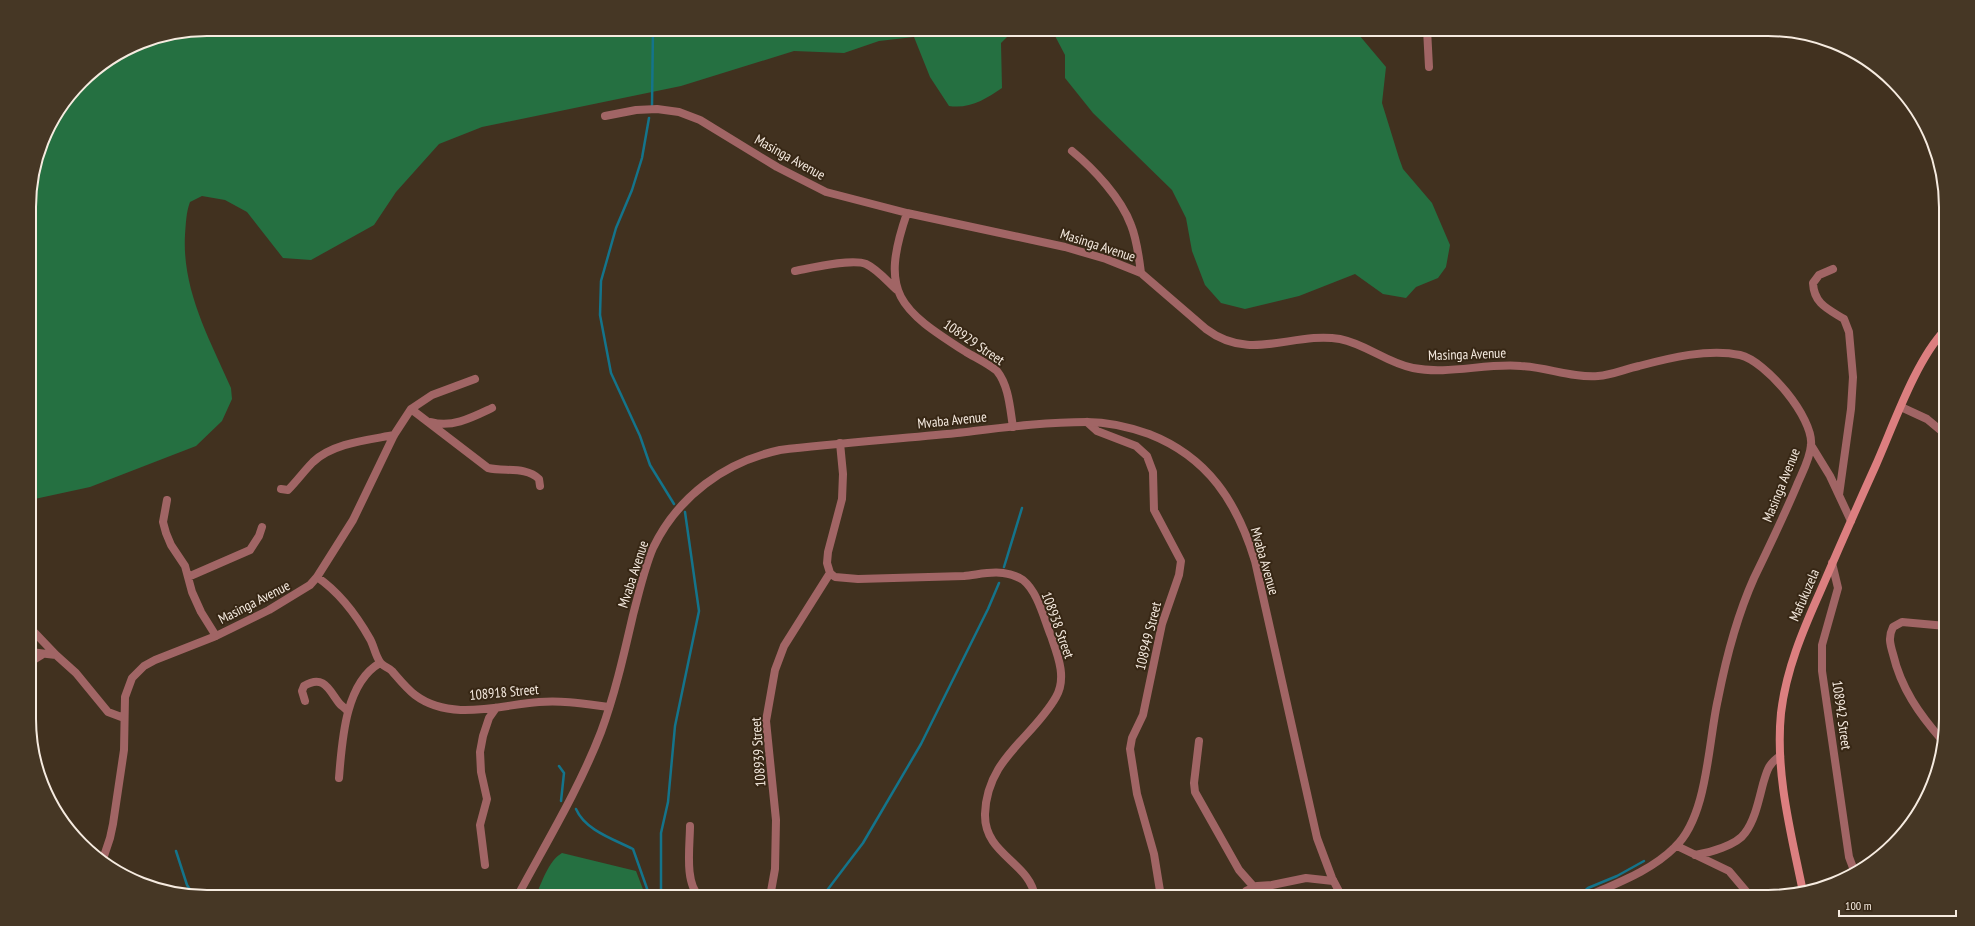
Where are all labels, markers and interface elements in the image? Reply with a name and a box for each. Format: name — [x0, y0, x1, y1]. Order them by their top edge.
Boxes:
street label: Masinga Avenue — [751, 130, 829, 184]
street label: Masinga Avenue — [1058, 224, 1138, 266]
street label: 108929 Street — [940, 315, 1008, 369]
street label: Masinga Avenue — [1428, 344, 1507, 364]
street label: Mvaba Avenue — [916, 407, 988, 433]
street label: Masinga Avenue — [1758, 445, 1804, 525]
street label: Mvaba Avenue — [1247, 525, 1283, 597]
street label: Mvaba Avenue — [614, 538, 652, 610]
street label: Mafukuzela — [1785, 566, 1823, 624]
street label: Masinga Avenue — [215, 576, 293, 628]
street label: 108938 Street — [1038, 589, 1078, 661]
street label: 108949 Street — [1131, 600, 1165, 672]
street label: 108942 Street — [1828, 679, 1856, 751]
street label: 108918 Street — [468, 680, 540, 704]
street label: 108939 Street — [747, 716, 769, 787]
scale bar — [1839, 892, 1956, 918]
text: 100 m — [1845, 898, 1872, 913]

